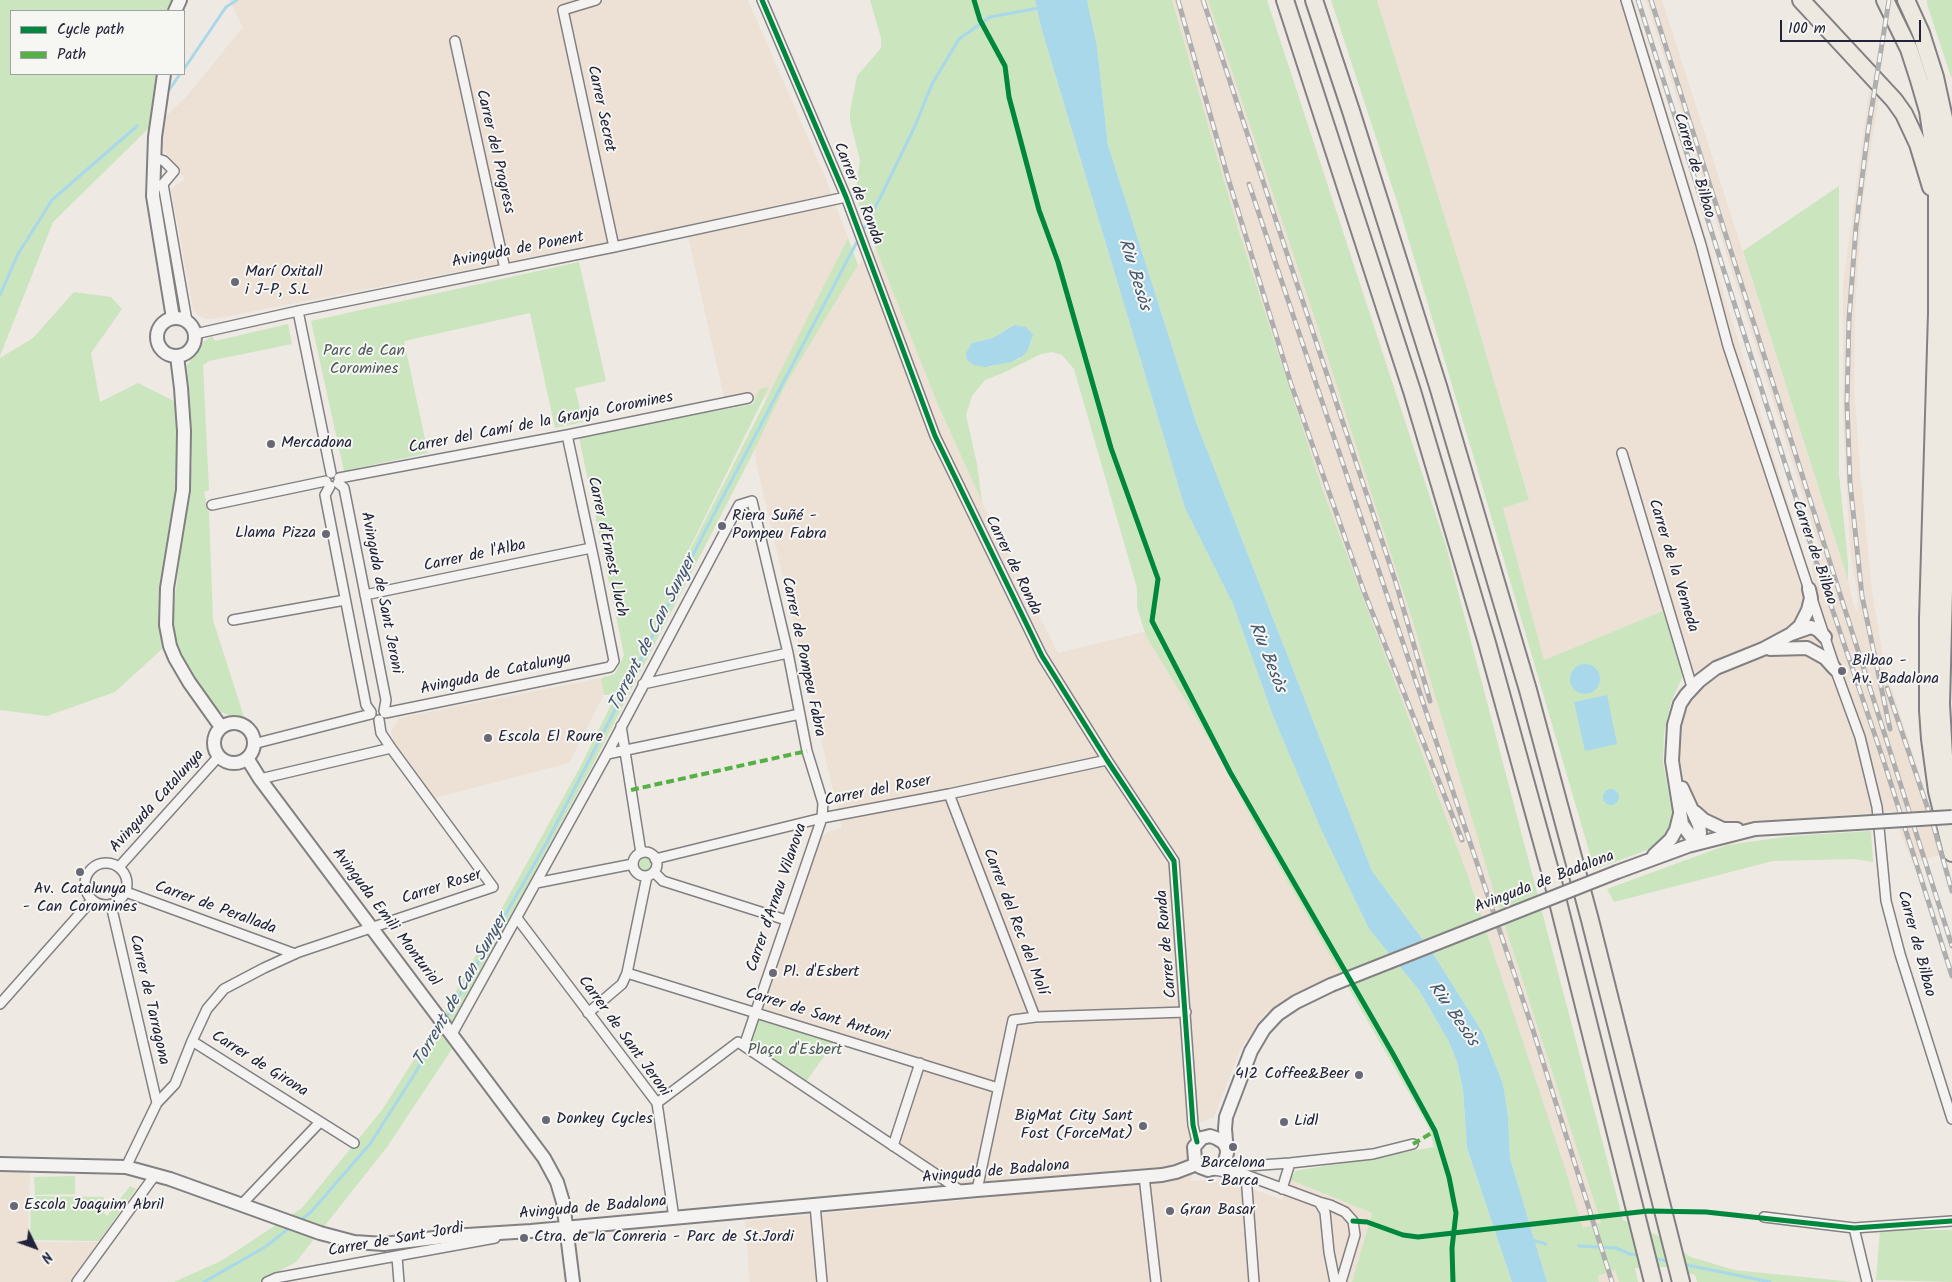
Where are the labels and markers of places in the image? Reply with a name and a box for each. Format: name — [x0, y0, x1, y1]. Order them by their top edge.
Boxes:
place label: Marí Oxitall i J-P, S.L — [245, 263, 323, 301]
marker: Marí Oxitall i J-P, S.L — [229, 276, 241, 288]
place label: Mercadona — [281, 434, 352, 454]
marker: Mercadona — [265, 438, 277, 450]
place label: Riera Suñé - Pompeu Fabra — [732, 507, 827, 545]
marker: Riera Suñé - Pompeu Fabra — [716, 520, 728, 532]
place label: Llama Pizza — [235, 524, 316, 544]
marker: Llama Pizza — [320, 528, 332, 540]
place label: Bilbao - Av. Badalona — [1852, 652, 1939, 690]
marker: Bilbao - Av. Badalona — [1836, 665, 1848, 677]
place label: Escola El Roure — [498, 728, 603, 748]
marker: Escola El Roure — [482, 732, 494, 744]
marker: Av. Catalunya - Can Coromines — [74, 866, 86, 878]
place label: Av. Catalunya - Can Coromines — [23, 880, 137, 918]
place label: Pl. d'Esbert — [783, 963, 859, 983]
marker: Pl. d'Esbert — [767, 967, 779, 979]
place label: 412 Coffee&Beer — [1235, 1065, 1349, 1085]
marker: 412 Coffee&Beer — [1353, 1069, 1365, 1081]
place label: BigMat City Sant Fost (ForceMat) — [1014, 1107, 1133, 1145]
place label: Donkey Cycles — [556, 1110, 653, 1130]
place label: Lidl — [1294, 1112, 1318, 1132]
marker: Donkey Cycles — [540, 1114, 552, 1126]
marker: Lidl — [1278, 1116, 1290, 1128]
marker: BigMat City Sant Fost (ForceMat) — [1137, 1120, 1149, 1132]
marker: Barcelona - Barca — [1227, 1141, 1239, 1153]
place label: Barcelona - Barca — [1201, 1154, 1265, 1192]
place label: Escola Joaquim Abril — [24, 1196, 164, 1216]
marker: Escola Joaquim Abril — [8, 1200, 20, 1212]
place label: Gran Basar — [1180, 1201, 1255, 1221]
marker: Gran Basar — [1164, 1205, 1176, 1217]
place label: Ctra. de la Conreria - Parc de St.Jordi — [534, 1228, 794, 1248]
marker: Ctra. de la Conreria - Parc de St.Jordi — [518, 1232, 530, 1244]

